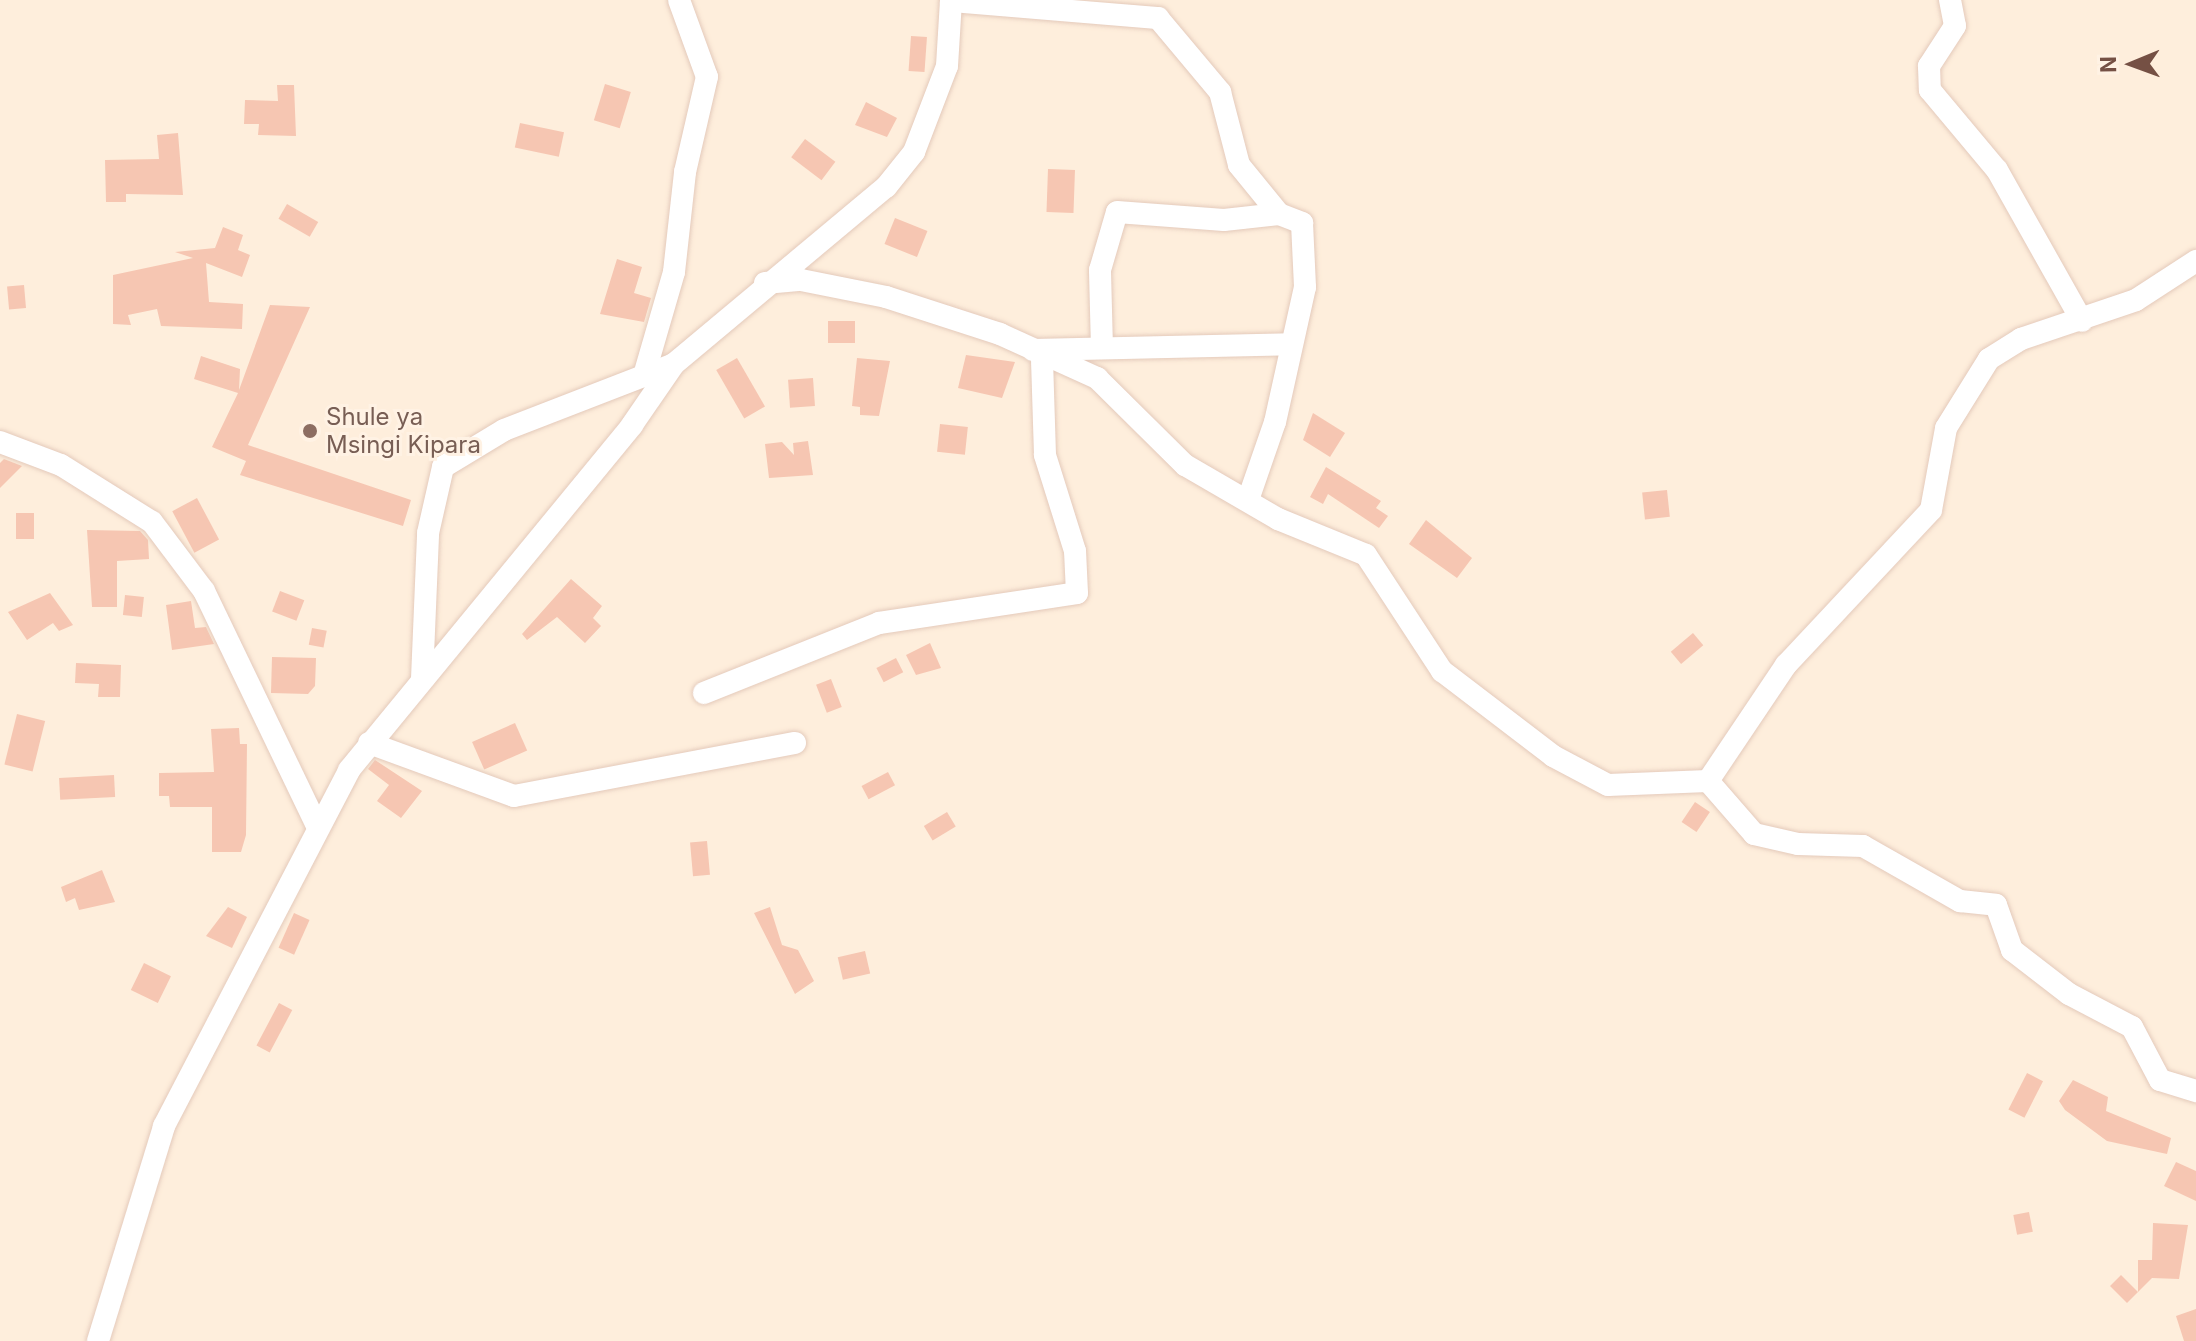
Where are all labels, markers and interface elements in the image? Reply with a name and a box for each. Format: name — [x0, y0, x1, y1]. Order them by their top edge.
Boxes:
north arrow — [2092, 24, 2172, 104]
text: N — [2095, 56, 2121, 73]
place label: Shule ya Msingi Kipara — [326, 403, 481, 459]
marker: Shule ya Msingi Kipara — [301, 422, 319, 440]

